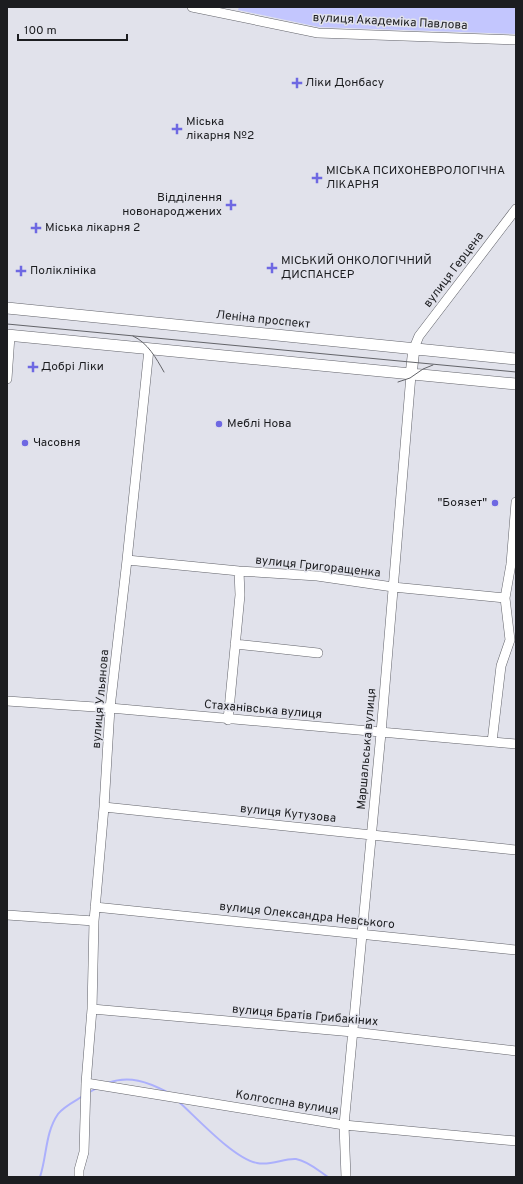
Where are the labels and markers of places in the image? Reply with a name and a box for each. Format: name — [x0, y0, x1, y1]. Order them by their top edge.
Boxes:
place label: Ліки Донбасу — [305, 75, 384, 91]
marker: Ліки Донбасу — [292, 78, 302, 88]
place label: Міська лікарня №2 — [186, 114, 254, 144]
marker: Міська лікарня №2 — [171, 123, 183, 135]
place label: МІСЬКА ПСИХОНЕВРОЛОГІЧНА ЛІКАРНЯ — [326, 163, 505, 193]
marker: МІСЬКА ПСИХОНЕВРОЛОГІЧНА ЛІКАРНЯ — [311, 172, 323, 184]
place label: Відділення новонароджених — [122, 190, 222, 220]
marker: Відділення новонароджених — [225, 199, 237, 211]
place label: Міська лікарня 2 — [45, 220, 140, 236]
marker: Міська лікарня 2 — [30, 222, 42, 234]
place label: МІСЬКИЙ ОНКОЛОГІЧНИЙ ДИСПАНСЕР — [281, 253, 432, 283]
marker: МІСЬКИЙ ОНКОЛОГІЧНИЙ ДИСПАНСЕР — [266, 262, 278, 274]
place label: Поліклініка — [30, 263, 96, 279]
marker: Поліклініка — [15, 265, 27, 277]
place label: Добрі Ліки — [41, 359, 104, 375]
marker: Добрі Ліки — [28, 362, 38, 372]
place label: Меблі Нова — [227, 416, 291, 432]
marker: Меблі Нова — [214, 419, 224, 429]
place label: Часовня — [33, 435, 81, 451]
marker: Часовня — [20, 438, 30, 448]
place label: "Боязет" — [438, 495, 487, 511]
marker: "Боязет" — [490, 498, 500, 508]

